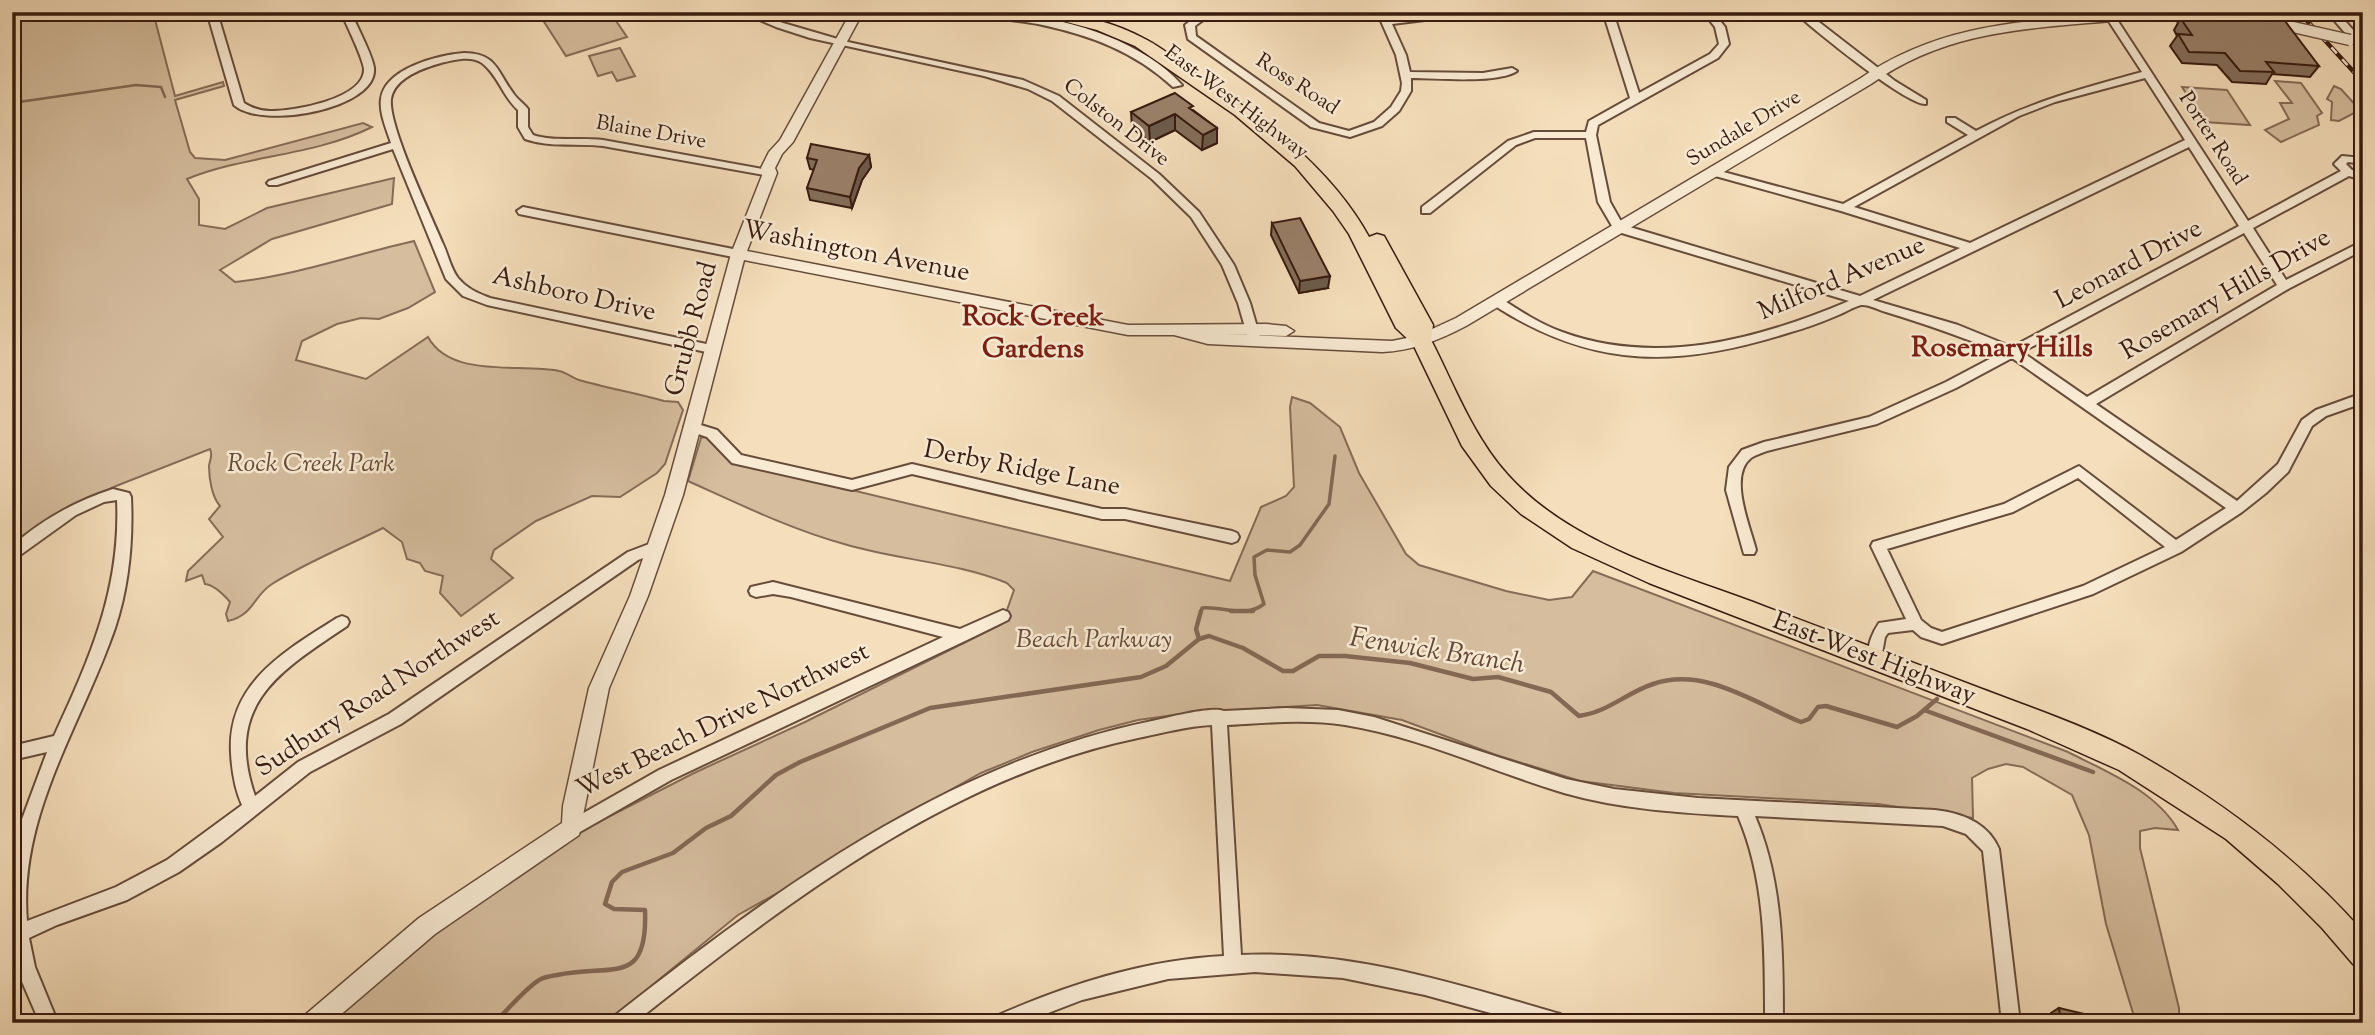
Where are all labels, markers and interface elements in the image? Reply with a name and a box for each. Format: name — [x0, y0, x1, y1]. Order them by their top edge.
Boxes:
street label: East-West Highway — [1158, 39, 1315, 168]
street label: Ross Road — [1249, 47, 1345, 123]
street label: Colston Drive — [1056, 72, 1176, 174]
street label: Sundale Drive — [1681, 83, 1807, 175]
street label: Porter Road — [2170, 86, 2254, 192]
street label: Blaine Drive — [593, 109, 709, 157]
street label: Leonard Drive — [2049, 211, 2209, 319]
street label: Washington Avenue — [739, 212, 973, 292]
street label: Rosemary Hills Drive — [2114, 220, 2338, 370]
street label: Milford Avenue — [1753, 227, 1931, 331]
street label: Grubb Road — [656, 257, 728, 400]
street label: Ashboro Drive — [489, 258, 659, 332]
district label: Rock Creek Gardens — [962, 298, 1105, 370]
district label: Rosemary Hills — [1911, 329, 2093, 369]
street label: Derby Ridge Lane — [920, 432, 1124, 506]
park label: Rock Creek Park — [227, 446, 395, 483]
street label: Sudbury Road Northwest — [248, 601, 508, 787]
street label: East-West Highway — [1767, 603, 1981, 715]
water label: Fenwick Branch — [1347, 618, 1528, 686]
park label: Beach Parkway — [1016, 622, 1172, 659]
street label: West Beach Drive Northwest — [570, 634, 876, 808]

